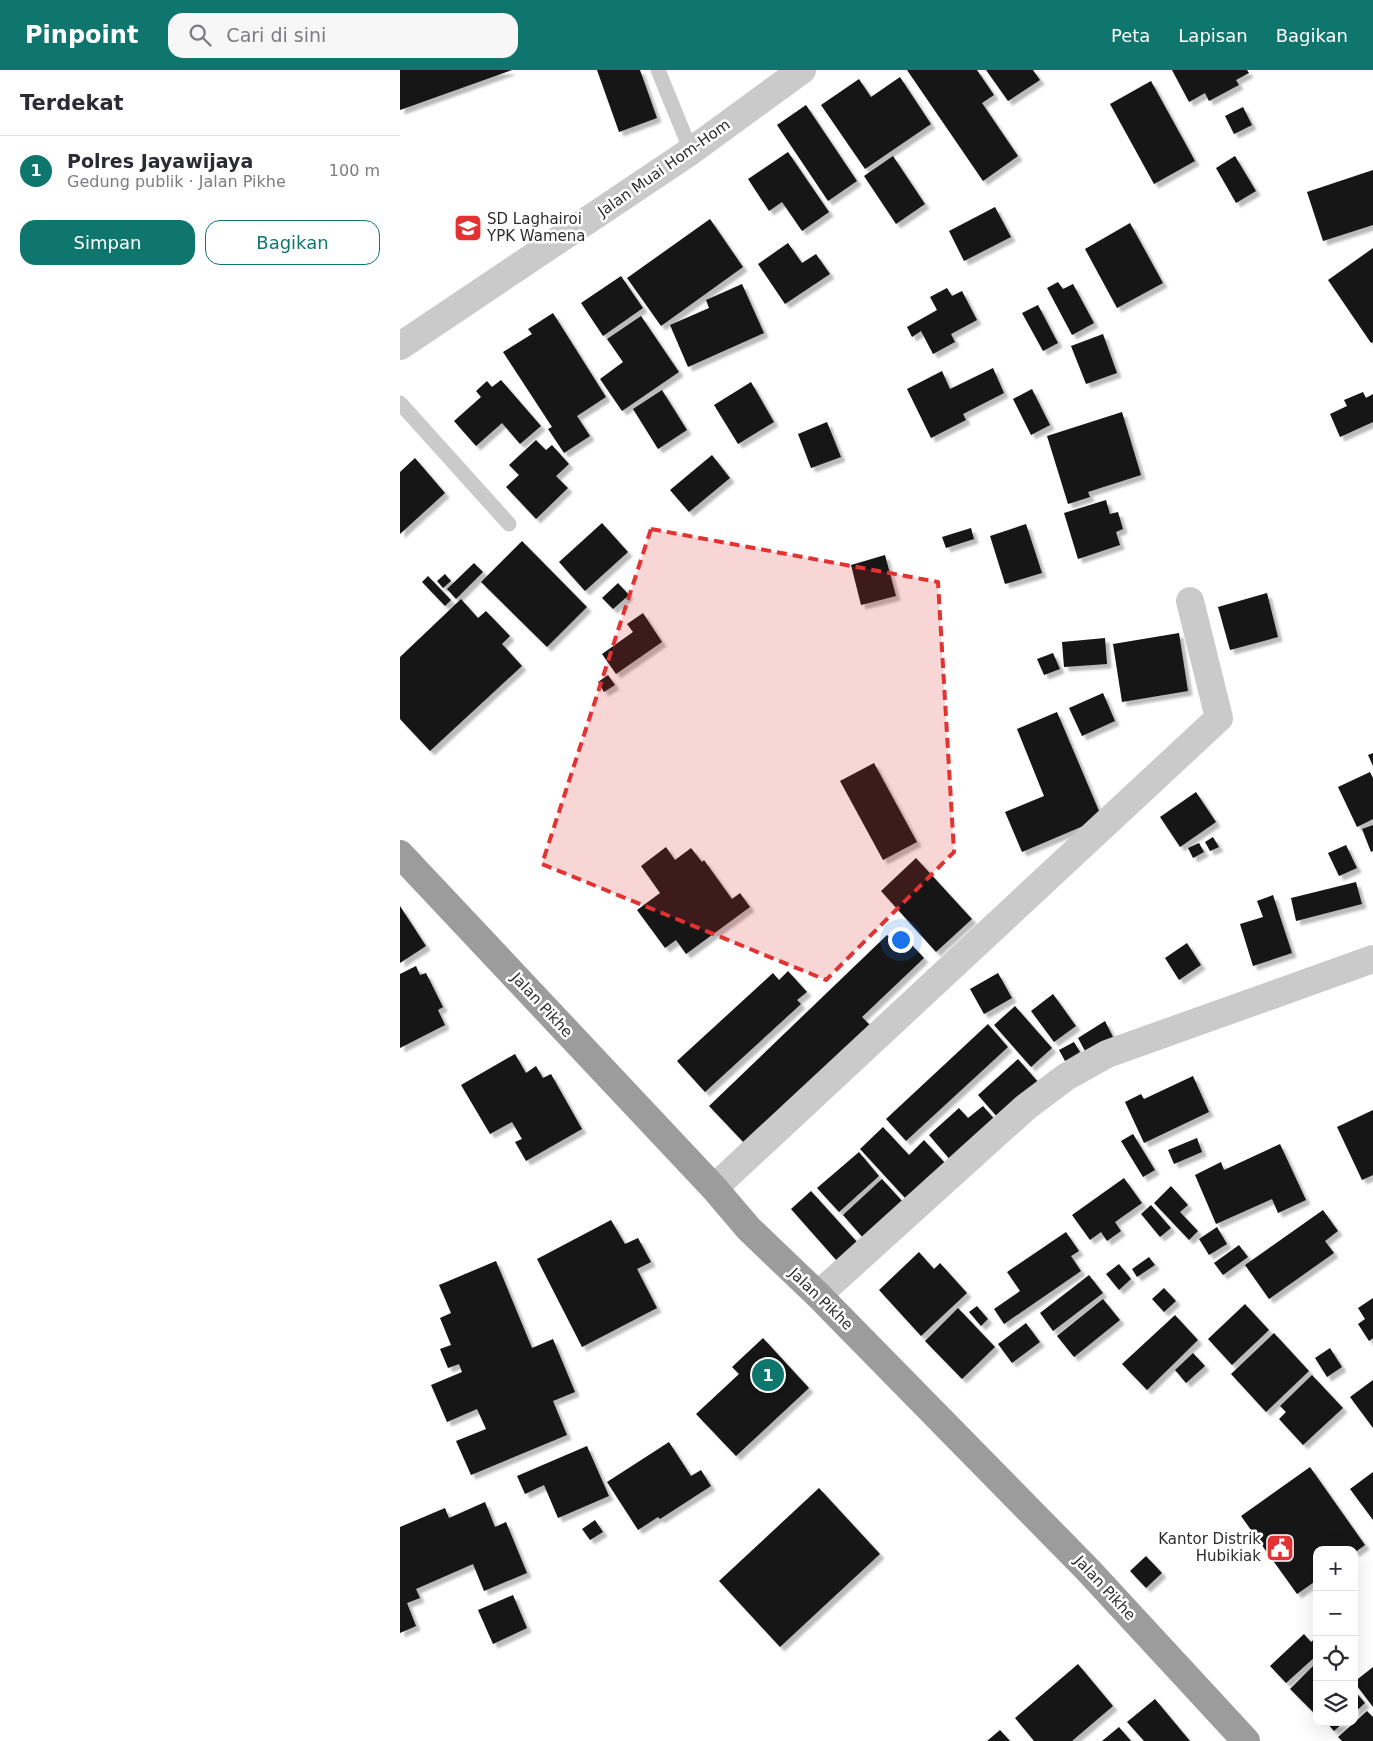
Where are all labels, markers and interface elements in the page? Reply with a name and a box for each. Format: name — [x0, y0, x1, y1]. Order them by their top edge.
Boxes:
search box — [168, 13, 518, 58]
text: Pinpoint — [25, 21, 138, 49]
icon: search — [186, 21, 214, 49]
text: Cari di sini — [226, 24, 326, 46]
text: Peta — [1111, 25, 1150, 46]
text: Lapisan — [1178, 25, 1248, 46]
text: Bagikan — [1276, 25, 1348, 46]
text: Terdekat — [20, 91, 124, 115]
street label: Jalan Muai Hom-Hom — [594, 115, 734, 221]
text: Polres Jayawijaya — [67, 150, 253, 172]
text: 1 — [30, 161, 42, 180]
text: 100 m — [329, 161, 380, 180]
text: Gedung publik · Jalan Pikhe — [67, 172, 286, 191]
place label: SD Laghairoi YPK Wamena — [486, 210, 585, 245]
school or university icon: SD Laghairoi YPK Wamena — [453, 213, 483, 243]
button: Simpan — [20, 220, 195, 265]
button: Bagikan — [205, 220, 380, 265]
your location — [888, 927, 914, 953]
street label: Jalan Pikhe — [507, 968, 576, 1041]
street label: Jalan Pikhe — [785, 1264, 857, 1334]
pin: 1 — [752, 1356, 784, 1394]
place label: Kantor Distrik Hubikiak — [1158, 1530, 1261, 1565]
public building icon: Kantor Distrik Hubikiak — [1265, 1533, 1295, 1563]
map controls — [1313, 1546, 1358, 1726]
button: + — [1313, 1546, 1358, 1591]
street label: Jalan Pikhe — [1070, 1551, 1139, 1624]
button: − — [1313, 1591, 1358, 1636]
button: locate — [1313, 1636, 1358, 1681]
button: layers — [1313, 1681, 1358, 1726]

